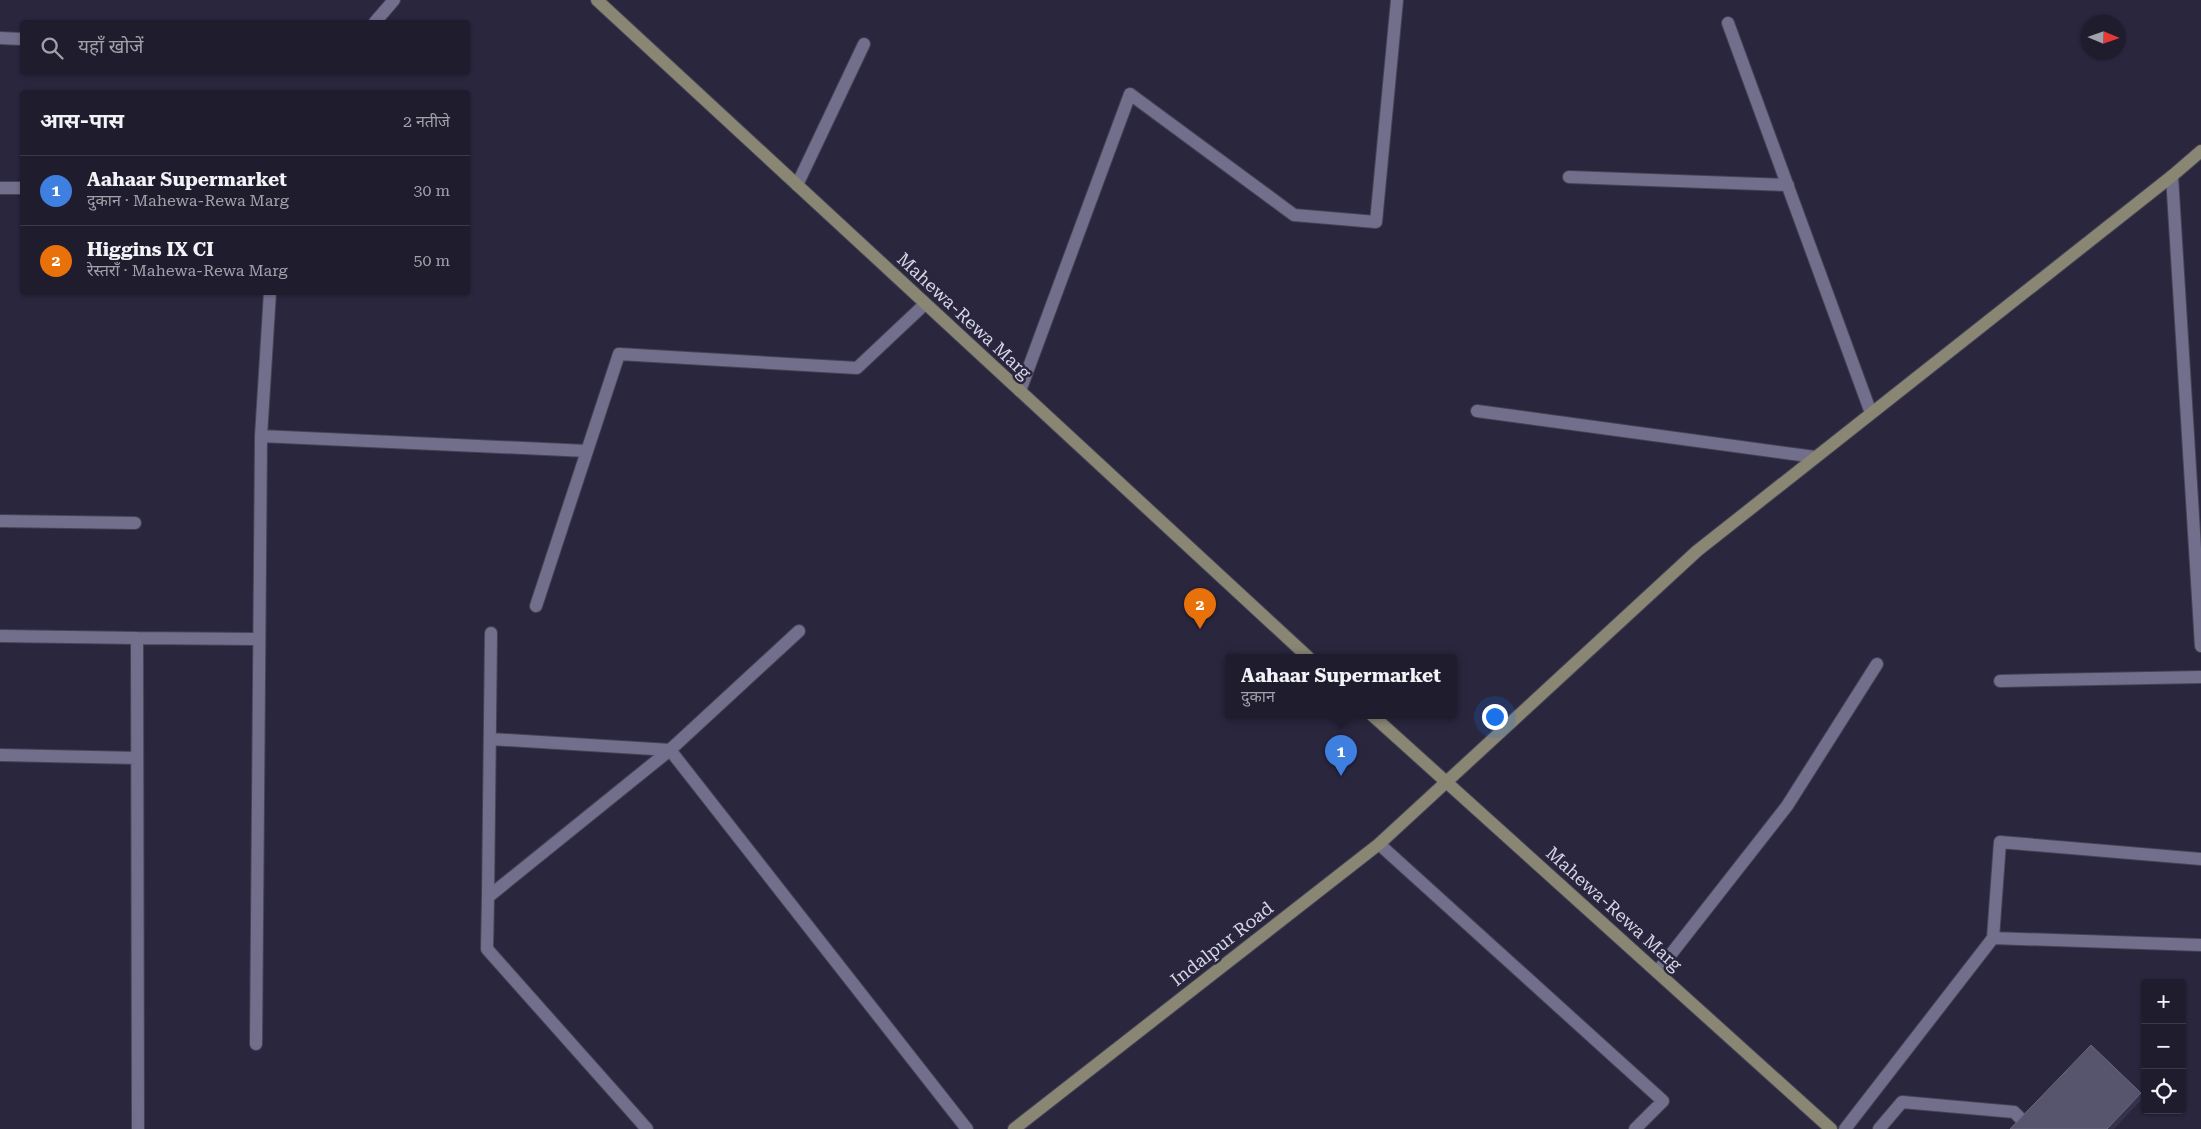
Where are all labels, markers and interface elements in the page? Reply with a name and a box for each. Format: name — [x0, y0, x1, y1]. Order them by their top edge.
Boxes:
north arrow — [2081, 15, 2126, 60]
search box — [20, 20, 470, 75]
icon: search — [38, 34, 66, 62]
text: यहाँ खोजें — [78, 35, 143, 58]
text: आस-पास — [40, 109, 124, 133]
text: 2 नतीजे — [403, 112, 450, 131]
text: Aahaar Supermarket — [87, 168, 287, 191]
text: 1 — [52, 181, 60, 200]
text: 30 m — [413, 181, 450, 200]
text: दुकान · Mahewa-Rewa Marg — [87, 191, 289, 210]
text: Higgins IX CI — [87, 238, 214, 261]
street label: Mahewa-Rewa Marg — [893, 248, 1036, 384]
text: 2 — [52, 251, 60, 270]
text: 50 m — [413, 251, 450, 270]
text: रेस्तराँ · Mahewa-Rewa Marg — [87, 261, 288, 280]
pin: 2 — [1184, 588, 1216, 629]
popup — [1225, 654, 1457, 719]
text: Aahaar Supermarket — [1241, 664, 1441, 687]
text: दुकान — [1241, 687, 1275, 706]
your location — [1482, 704, 1508, 730]
pin: 1 — [1325, 735, 1357, 776]
street label: Mahewa-Rewa Marg — [1542, 842, 1687, 976]
street label: Indalpur Road — [1166, 897, 1278, 990]
map controls — [2141, 979, 2186, 1114]
button: + — [2141, 979, 2186, 1024]
button: − — [2141, 1024, 2186, 1069]
button: locate — [2141, 1069, 2186, 1114]

